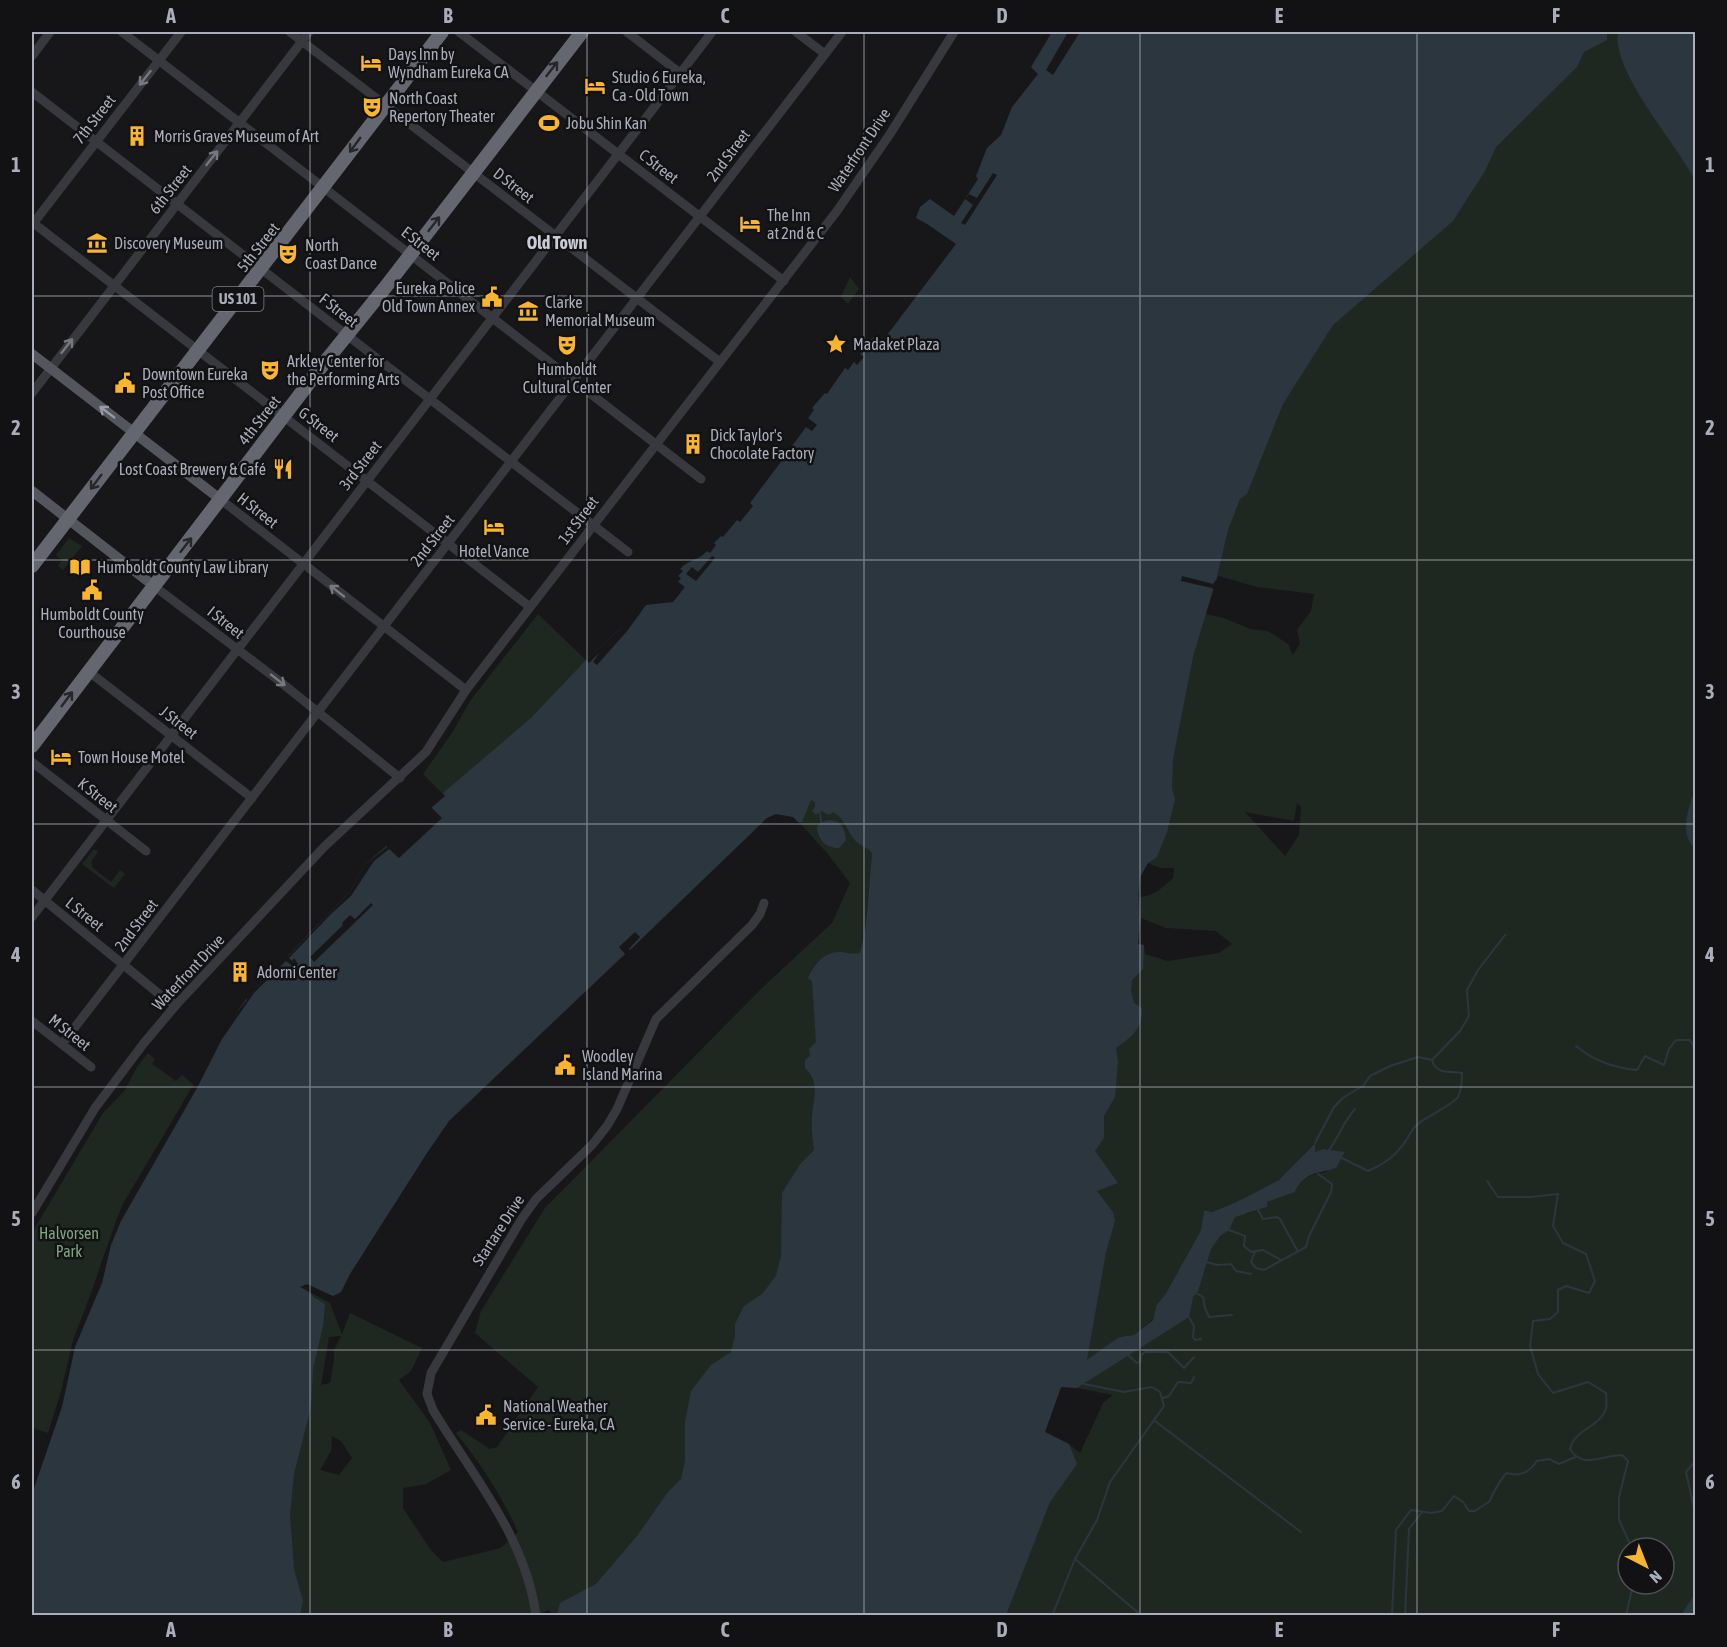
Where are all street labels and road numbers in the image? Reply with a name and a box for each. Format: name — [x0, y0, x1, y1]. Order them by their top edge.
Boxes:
street label: 7th Street — [69, 91, 119, 147]
street label: Waterfront Drive — [824, 105, 894, 195]
street label: 2nd Street — [703, 125, 754, 184]
street label: C Street — [636, 145, 682, 187]
street label: 6th Street — [145, 161, 195, 217]
street label: D Street — [490, 164, 538, 207]
street label: 5th Street — [233, 219, 283, 275]
street label: E Street — [398, 222, 444, 264]
road number: US 101 — [212, 287, 264, 311]
street label: F Street — [316, 289, 362, 331]
street label: 4th Street — [234, 392, 284, 448]
street label: G Street — [295, 403, 343, 445]
street label: 3rd Street — [335, 437, 385, 493]
street label: H Street — [234, 489, 282, 532]
street label: 1st Street — [554, 492, 602, 547]
street label: 2nd Street — [406, 510, 458, 569]
street label: I Street — [204, 602, 248, 642]
street label: J Street — [157, 702, 202, 742]
street label: K Street — [75, 774, 122, 816]
street label: L Street — [62, 893, 108, 935]
street label: 2nd Street — [111, 895, 162, 954]
street label: Waterfront Drive — [148, 930, 228, 1014]
street label: M Street — [46, 1010, 95, 1054]
street label: Startare Drive — [469, 1191, 527, 1269]

